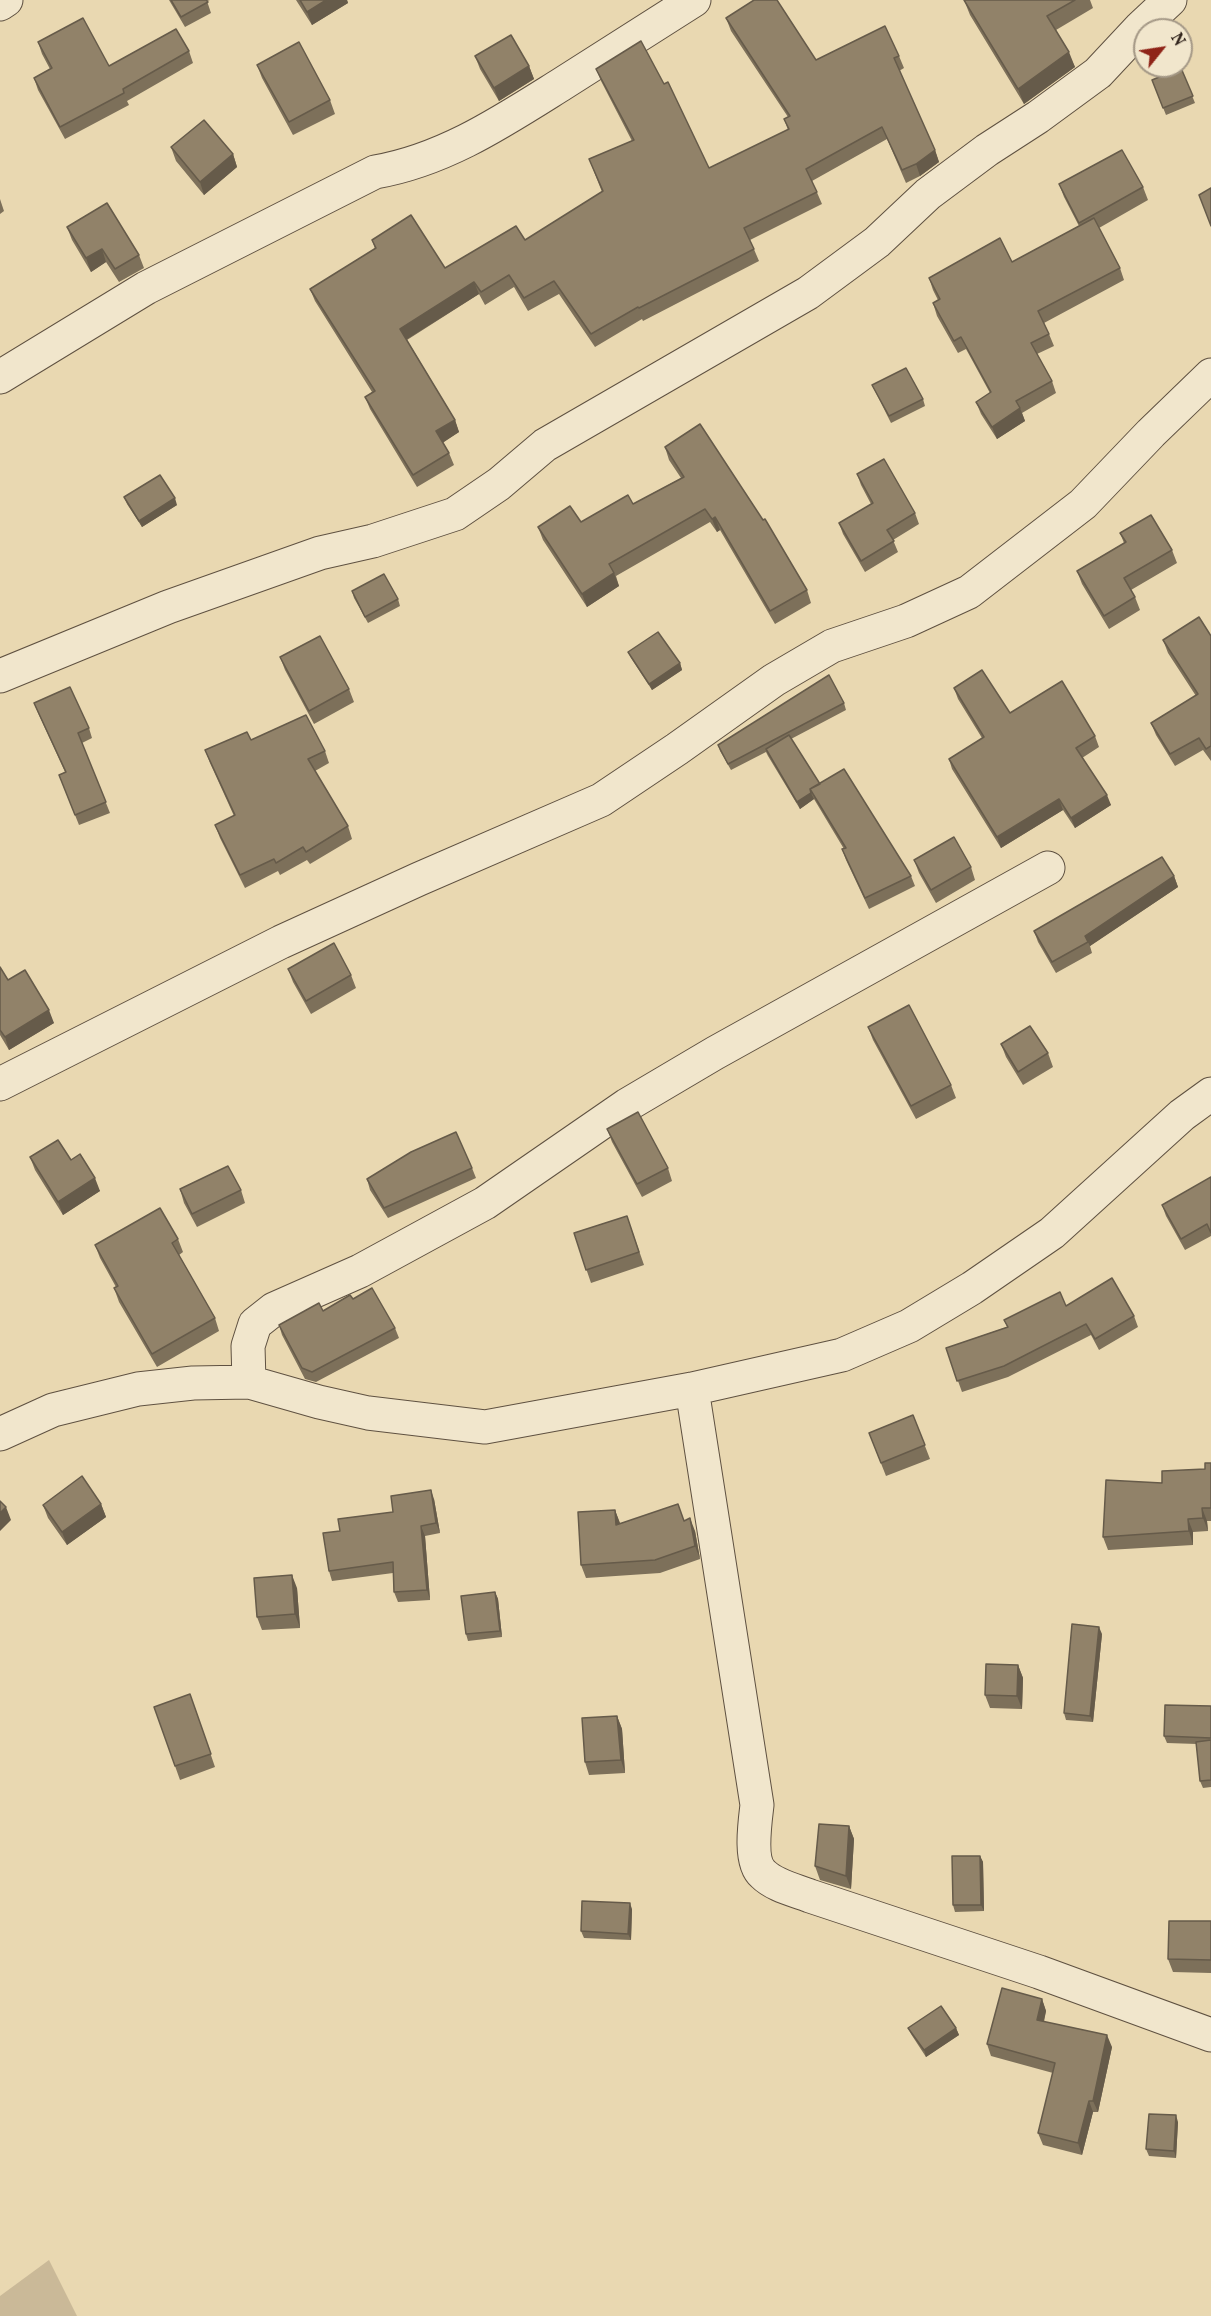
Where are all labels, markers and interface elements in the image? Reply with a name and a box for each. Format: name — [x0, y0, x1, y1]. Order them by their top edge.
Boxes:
north arrow — [1133, 18, 1193, 78]
text: N — [1164, 29, 1189, 51]

